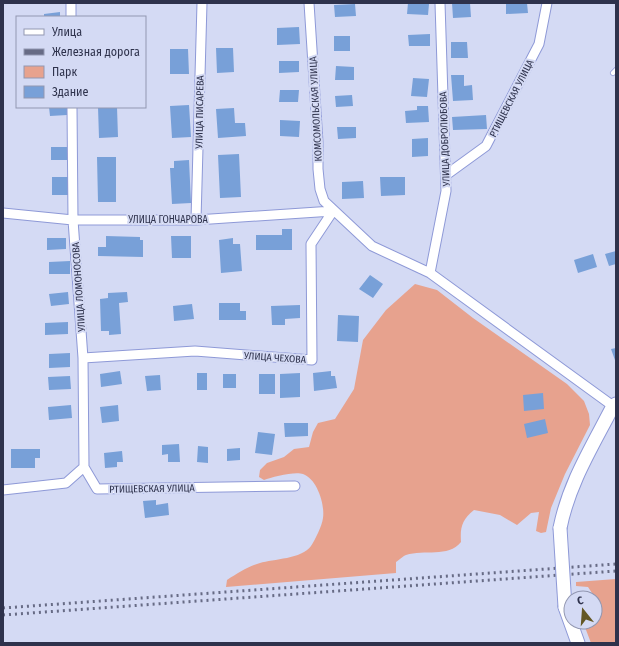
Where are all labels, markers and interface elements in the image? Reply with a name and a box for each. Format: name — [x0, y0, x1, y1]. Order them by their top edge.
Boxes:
legend — [16, 16, 146, 108]
text: Улица — [51, 25, 82, 39]
text: Железная дорога — [52, 45, 140, 59]
street label: КОМСОМОЛЬСКАЯ УЛИЦА — [307, 55, 325, 162]
street label: РТИЩЕВСКАЯ УЛИЦА — [487, 57, 537, 139]
text: Парк — [52, 65, 78, 79]
street label: УЛИЦА ПИСАРЕВА — [193, 75, 207, 150]
text: Здание — [52, 85, 88, 99]
street label: УЛИЦА ДОБРОЛЮБОВА — [437, 91, 453, 188]
street label: УЛИЦА ГОНЧАРОВА — [127, 214, 209, 226]
street label: УЛИЦА ЛОМОНОСОВА — [70, 241, 88, 333]
street label: УЛИЦА ЧЕХОВА — [243, 350, 307, 366]
street label: РТИЩЕВСКАЯ УЛИЦА — [109, 482, 196, 496]
north arrow — [563, 590, 603, 630]
text: С — [576, 594, 585, 608]

